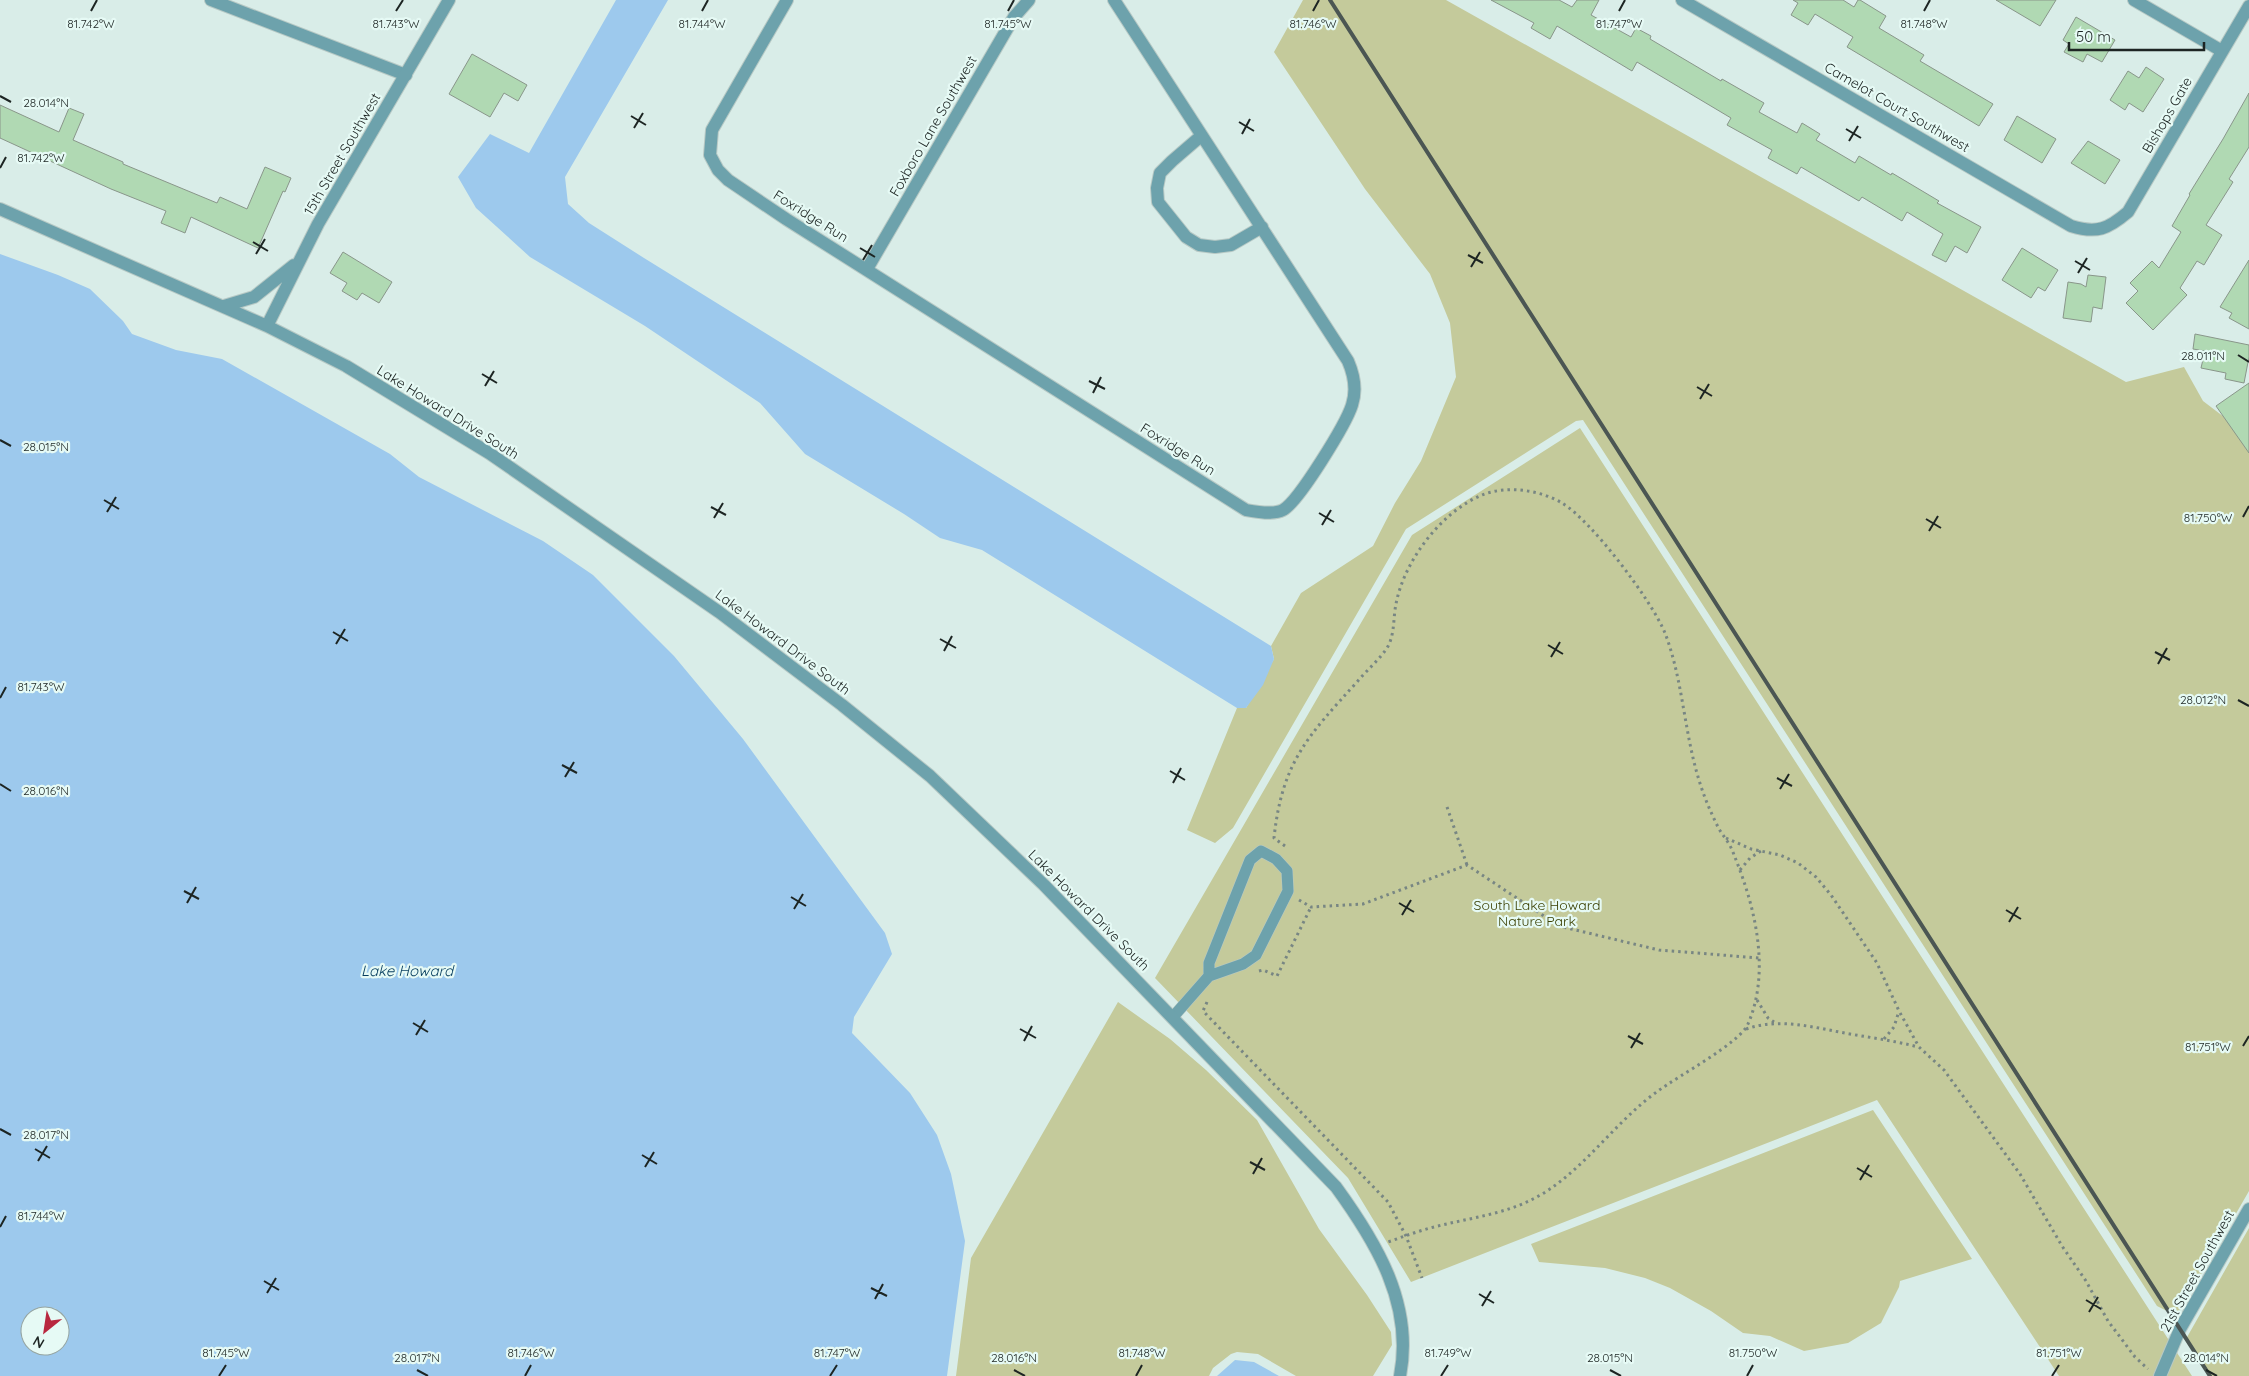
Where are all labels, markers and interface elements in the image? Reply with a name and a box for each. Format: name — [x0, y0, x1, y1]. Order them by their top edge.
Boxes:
text: 81.742°W — [67, 16, 115, 31]
text: 81.743°W — [373, 16, 420, 31]
text: 81.744°W — [679, 16, 726, 31]
text: 81.745°W — [984, 16, 1032, 31]
text: 81.746°W — [1289, 16, 1337, 31]
text: 81.747°W — [1596, 16, 1643, 31]
text: 81.748°W — [1900, 16, 1948, 31]
scale bar — [2069, 20, 2204, 52]
text: 50 m — [2076, 27, 2111, 46]
street label: Foxboro Lane Southwest — [885, 52, 981, 200]
street label: Camelot Court Southwest — [1821, 58, 1973, 156]
street label: Bishops Gate — [2138, 74, 2196, 156]
street label: 15th Street Southwest — [300, 89, 384, 218]
text: 28.014°N — [23, 95, 69, 110]
text: 81.742°W — [17, 150, 65, 165]
street label: Foxridge Run — [770, 186, 852, 246]
text: 28.011°N — [2181, 348, 2225, 363]
street label: Lake Howard Drive South — [374, 361, 522, 463]
street label: Foxridge Run — [1137, 419, 1219, 479]
text: 28.015°N — [23, 439, 69, 454]
text: 81.750°W — [2184, 510, 2233, 525]
street label: Lake Howard Drive South — [712, 585, 854, 699]
text: 81.743°W — [18, 679, 65, 694]
text: 28.012°N — [2180, 692, 2226, 707]
text: 28.016°N — [23, 783, 69, 798]
street label: Lake Howard Drive South — [1025, 846, 1153, 974]
park label: South Lake Howard Nature Park — [1474, 896, 1600, 930]
water label: Lake Howard — [361, 961, 455, 980]
text: 81.751°W — [2185, 1039, 2231, 1054]
text: 28.017°N — [23, 1127, 69, 1142]
street label: 21st Street Southwest — [2156, 1207, 2238, 1335]
text: 81.744°W — [18, 1208, 65, 1223]
north arrow — [20, 1306, 70, 1356]
text: N — [30, 1332, 47, 1353]
text: 81.745°W — [202, 1345, 250, 1360]
text: 81.746°W — [507, 1345, 555, 1360]
text: 81.747°W — [814, 1345, 861, 1360]
text: 81.748°W — [1118, 1345, 1166, 1360]
text: 81.749°W — [1424, 1345, 1472, 1360]
text: 81.750°W — [1729, 1345, 1778, 1360]
text: 81.751°W — [2036, 1345, 2082, 1360]
text: 28.017°N — [394, 1350, 440, 1365]
text: 28.016°N — [991, 1350, 1037, 1365]
text: 28.015°N — [1587, 1350, 1633, 1365]
text: 28.014°N — [2183, 1350, 2229, 1365]

